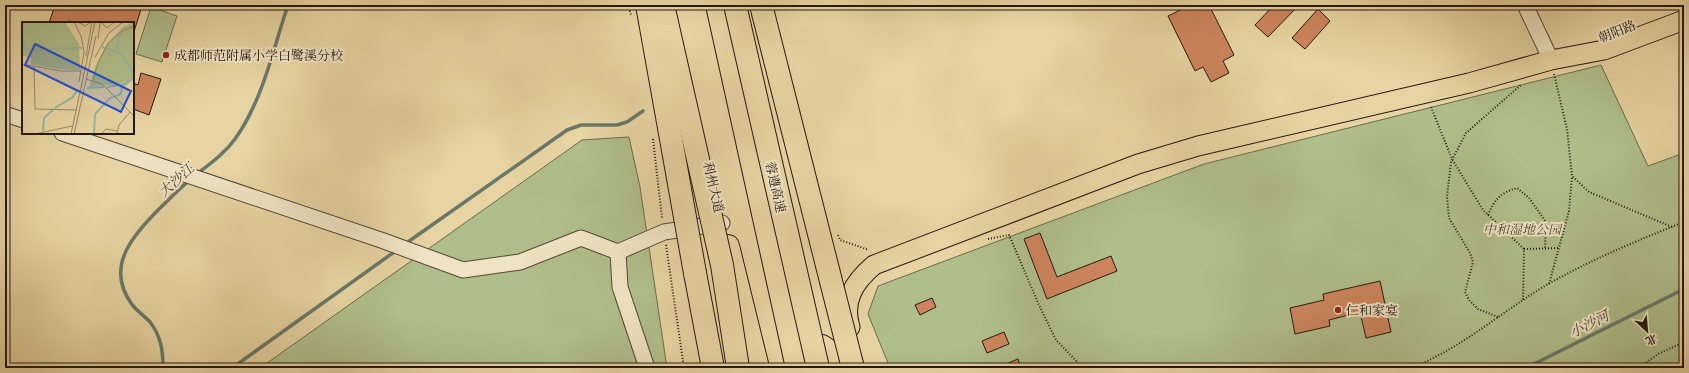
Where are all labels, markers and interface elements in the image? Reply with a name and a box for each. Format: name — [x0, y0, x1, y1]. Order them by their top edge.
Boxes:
street label: 朝阳路 — [1596, 17, 1639, 47]
inset map — [22, 22, 134, 134]
place label: 成都师范附属小学白鹭溪分校 — [174, 47, 343, 65]
marker: 成都师范附属小学白鹭溪分校 — [161, 50, 171, 60]
water label: 大沙江 — [154, 158, 200, 201]
street label: 利州大道 — [698, 160, 728, 215]
street label: 蓉遵高速 — [760, 160, 790, 215]
park label: 中和湿地公园 — [1483, 221, 1563, 239]
place label: 仁和家宴 — [1346, 302, 1398, 320]
marker: 仁和家宴 — [1333, 305, 1343, 315]
water label: 小沙河 — [1566, 305, 1615, 342]
north arrow — [1627, 311, 1667, 351]
text: 北 — [1643, 330, 1659, 349]

